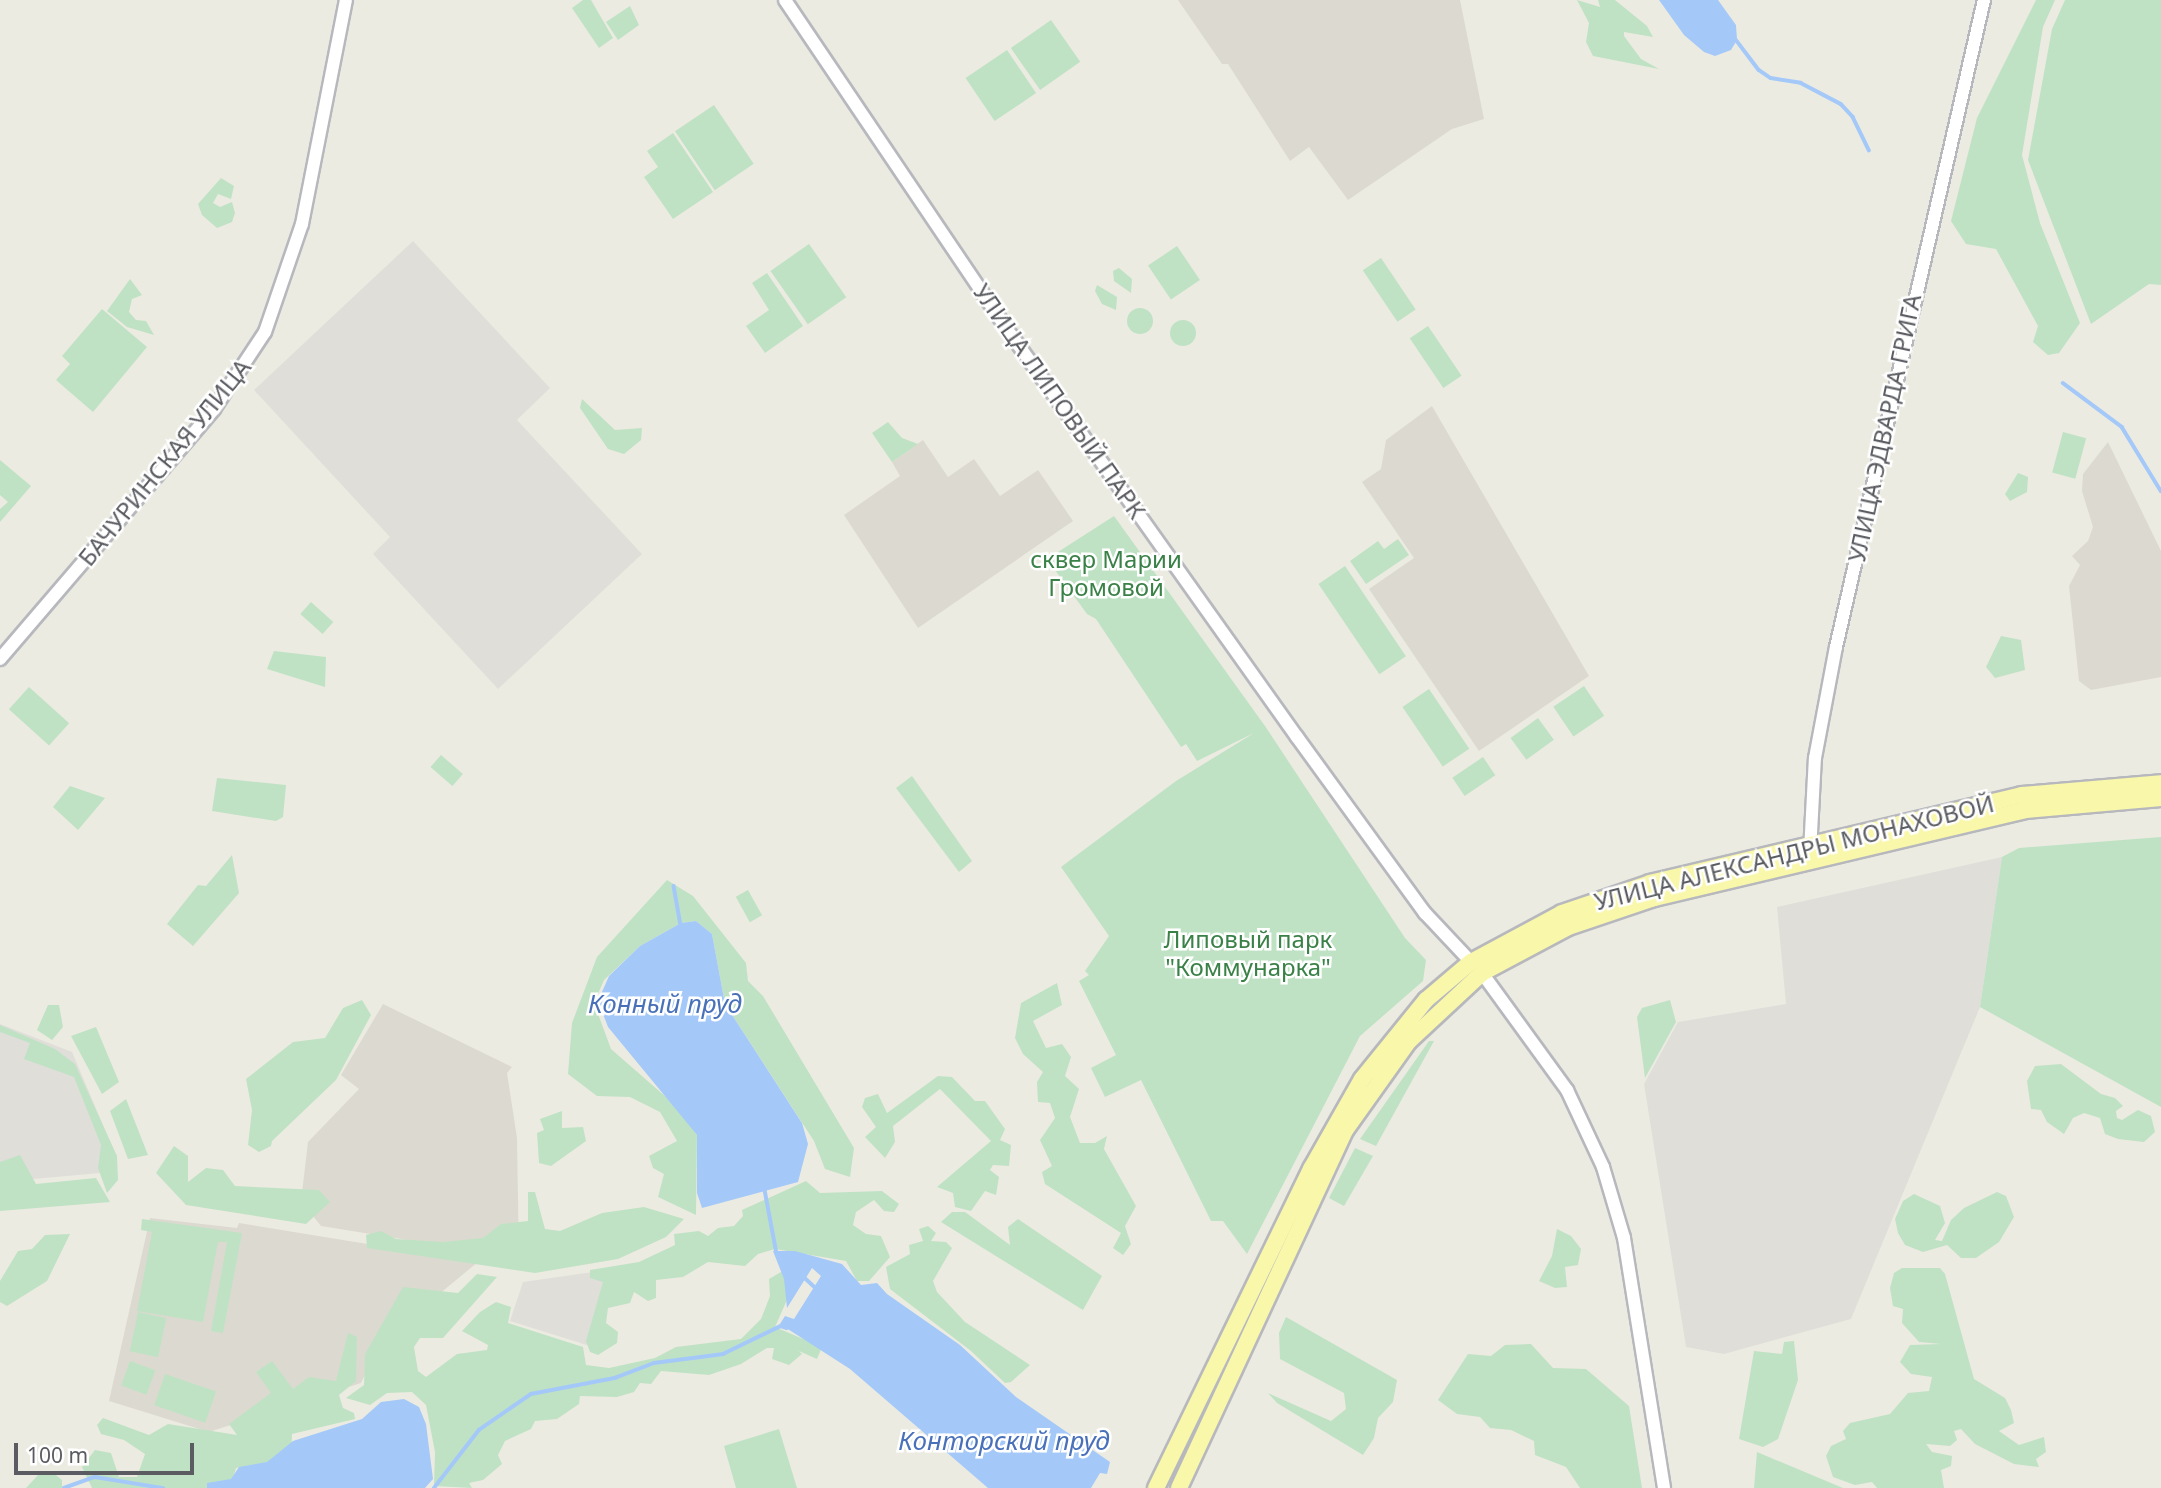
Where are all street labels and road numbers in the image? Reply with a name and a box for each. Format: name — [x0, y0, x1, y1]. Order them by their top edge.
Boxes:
street label: УЛИЦА ЛИПОВЫЙ ПАРК — [968, 278, 1152, 524]
street label: УЛИЦА ЭДВАРДА ГРИГА — [1841, 291, 1927, 565]
street label: БАЧУРИНСКАЯ УЛИЦА — [72, 353, 256, 571]
street label: УЛИЦА АЛЕКСАНДРЫ МОНАХОВОЙ — [1591, 788, 1997, 916]

